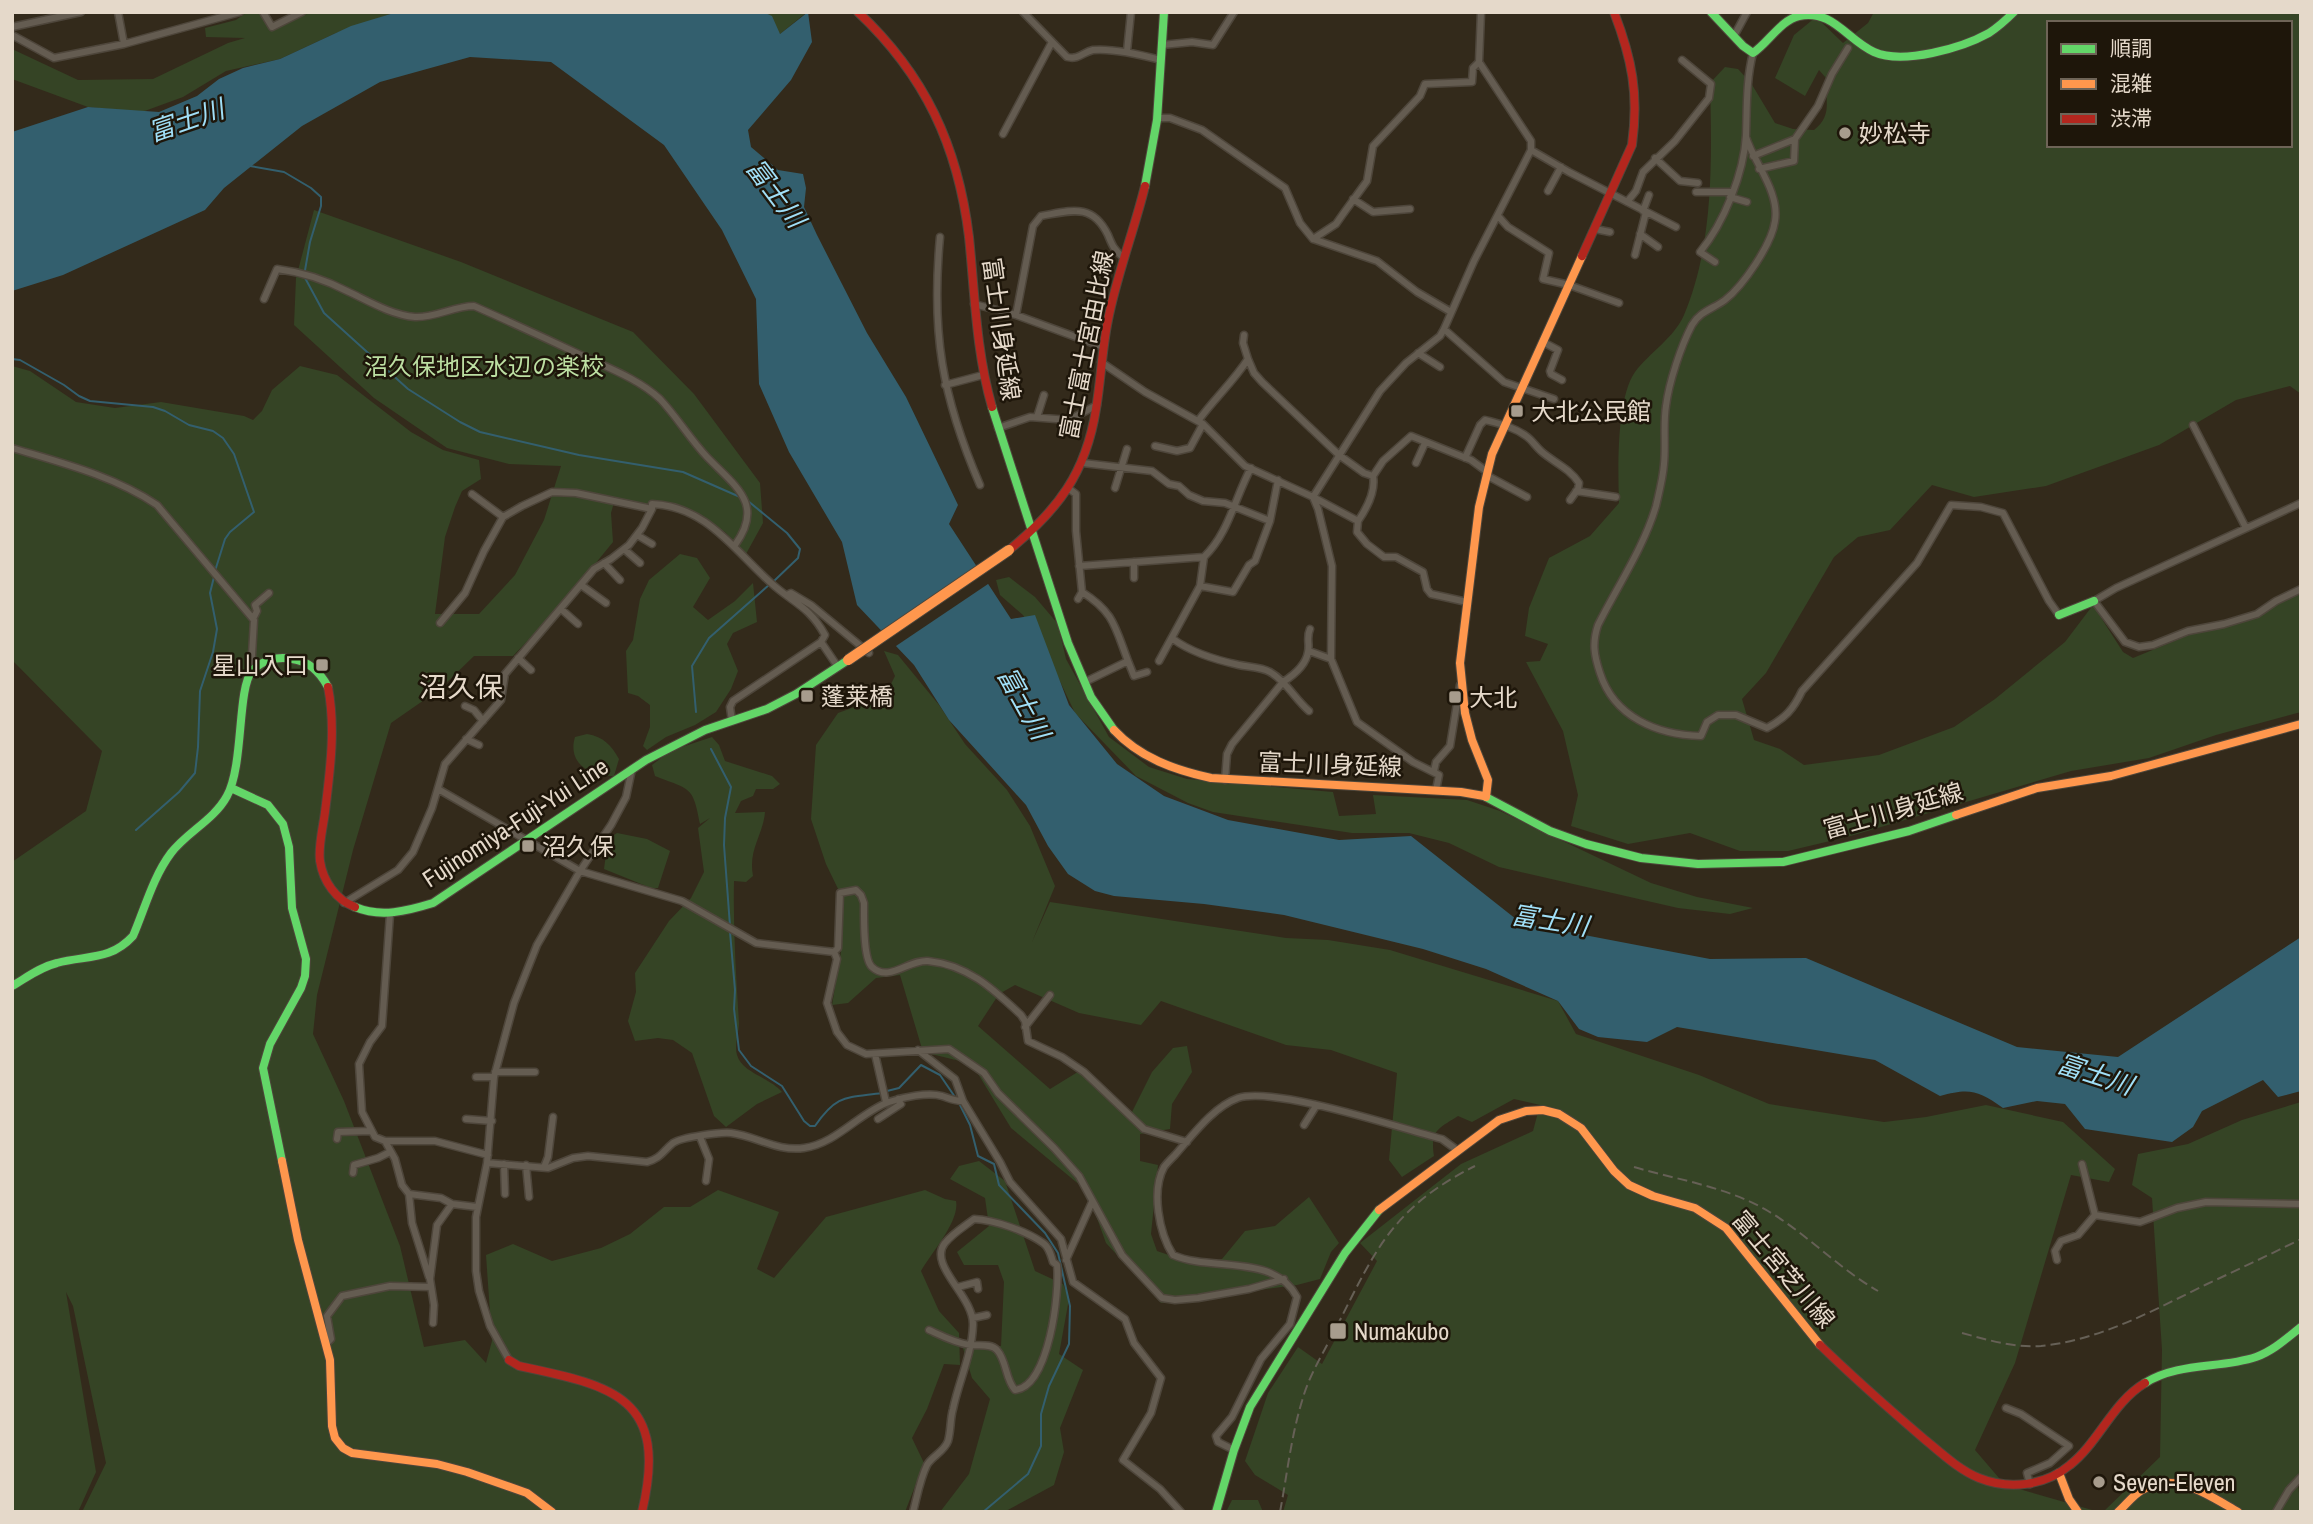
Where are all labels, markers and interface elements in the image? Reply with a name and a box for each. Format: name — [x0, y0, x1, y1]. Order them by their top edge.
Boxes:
legend — [2047, 21, 2292, 147]
text: 順調 — [2110, 34, 2152, 63]
text: 混雑 — [2110, 69, 2152, 98]
water label: 富士川 — [143, 90, 231, 149]
text: 渋滞 — [2110, 104, 2152, 133]
place label: 妙松寺 — [1859, 117, 1931, 149]
marker: 妙松寺 — [1837, 125, 1853, 141]
water label: 富士川 — [739, 151, 815, 237]
street label: 富士富士宮由比線 — [1052, 248, 1120, 442]
street label: 富士川身延線 — [976, 255, 1028, 403]
park label: 沼久保地区水辺の楽校 — [364, 350, 604, 382]
place label: 大北公民館 — [1531, 395, 1651, 427]
marker: 大北公民館 — [1509, 403, 1525, 419]
place label: 星山入口 — [212, 649, 308, 681]
marker: 星山入口 — [314, 657, 330, 673]
water label: 富士川 — [990, 660, 1060, 748]
district label: 沼久保 — [419, 668, 503, 706]
place label: 蓬莱橋 — [821, 680, 893, 712]
place label: 大北 — [1469, 681, 1517, 713]
marker: 蓬莱橋 — [799, 688, 815, 704]
marker: 大北 — [1447, 689, 1463, 705]
street label: 富士川身延線 — [1257, 745, 1403, 783]
street label: Fujinomiya-Fuji-Yui Line — [416, 750, 614, 894]
street label: 富士川身延線 — [1819, 775, 1967, 845]
place label: 沼久保 — [542, 830, 614, 862]
marker: 沼久保 — [520, 838, 536, 854]
water label: 富士川 — [1509, 897, 1594, 944]
water label: 富士川 — [2052, 1045, 2140, 1104]
street label: 富士宮芝川線 — [1725, 1204, 1843, 1334]
place label: Numakubo — [1354, 1315, 1449, 1347]
marker: Numakubo — [1328, 1321, 1348, 1341]
place label: Seven-Eleven — [2113, 1466, 2236, 1498]
marker: Seven-Eleven — [2091, 1474, 2107, 1490]

